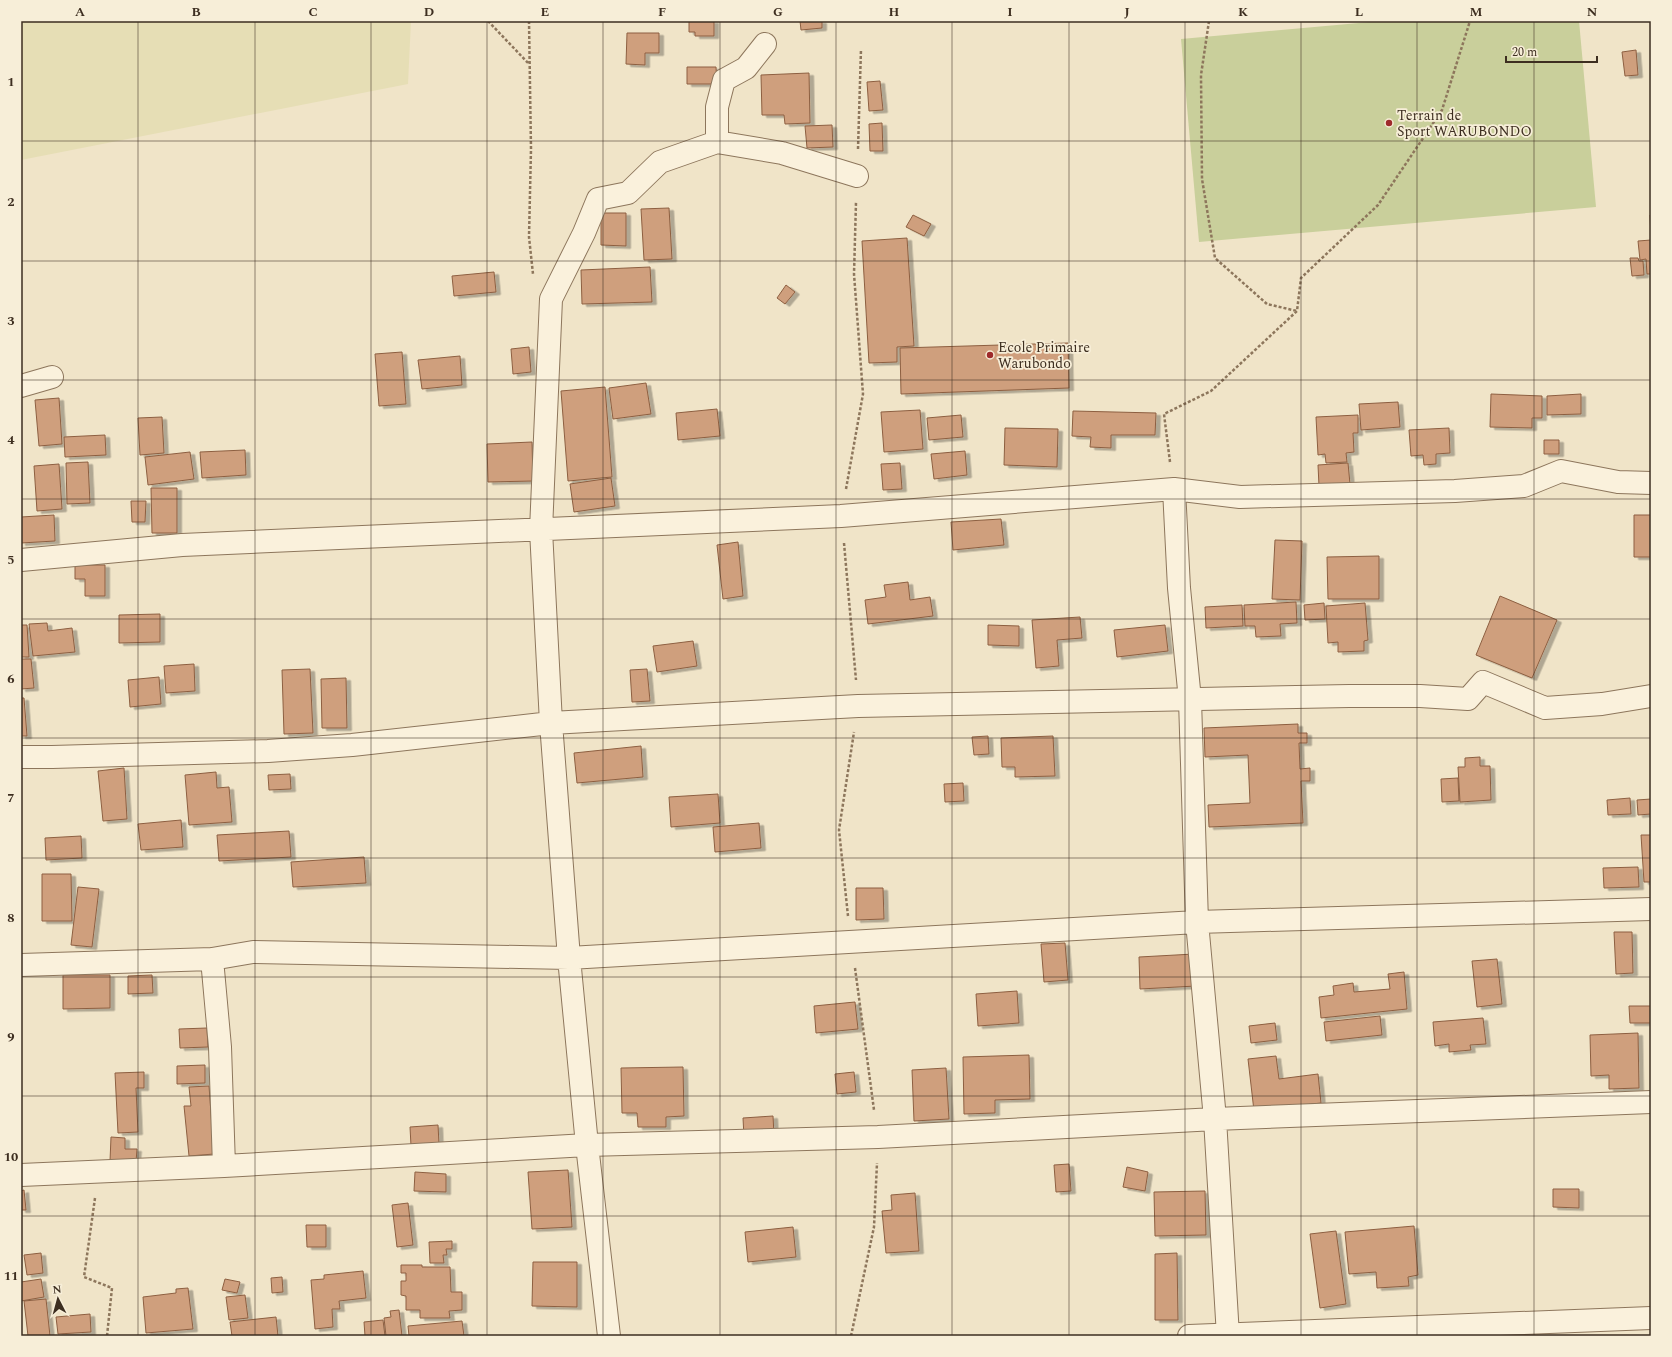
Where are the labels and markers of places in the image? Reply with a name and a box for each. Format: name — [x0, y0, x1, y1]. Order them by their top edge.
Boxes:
place label: Terrain de Sport WARUBONDO — [1397, 105, 1532, 142]
marker: Terrain de Sport WARUBONDO — [1384, 118, 1394, 128]
place label: Ecole Primaire Warubondo — [998, 337, 1090, 374]
marker: Ecole Primaire Warubondo — [985, 350, 995, 360]

